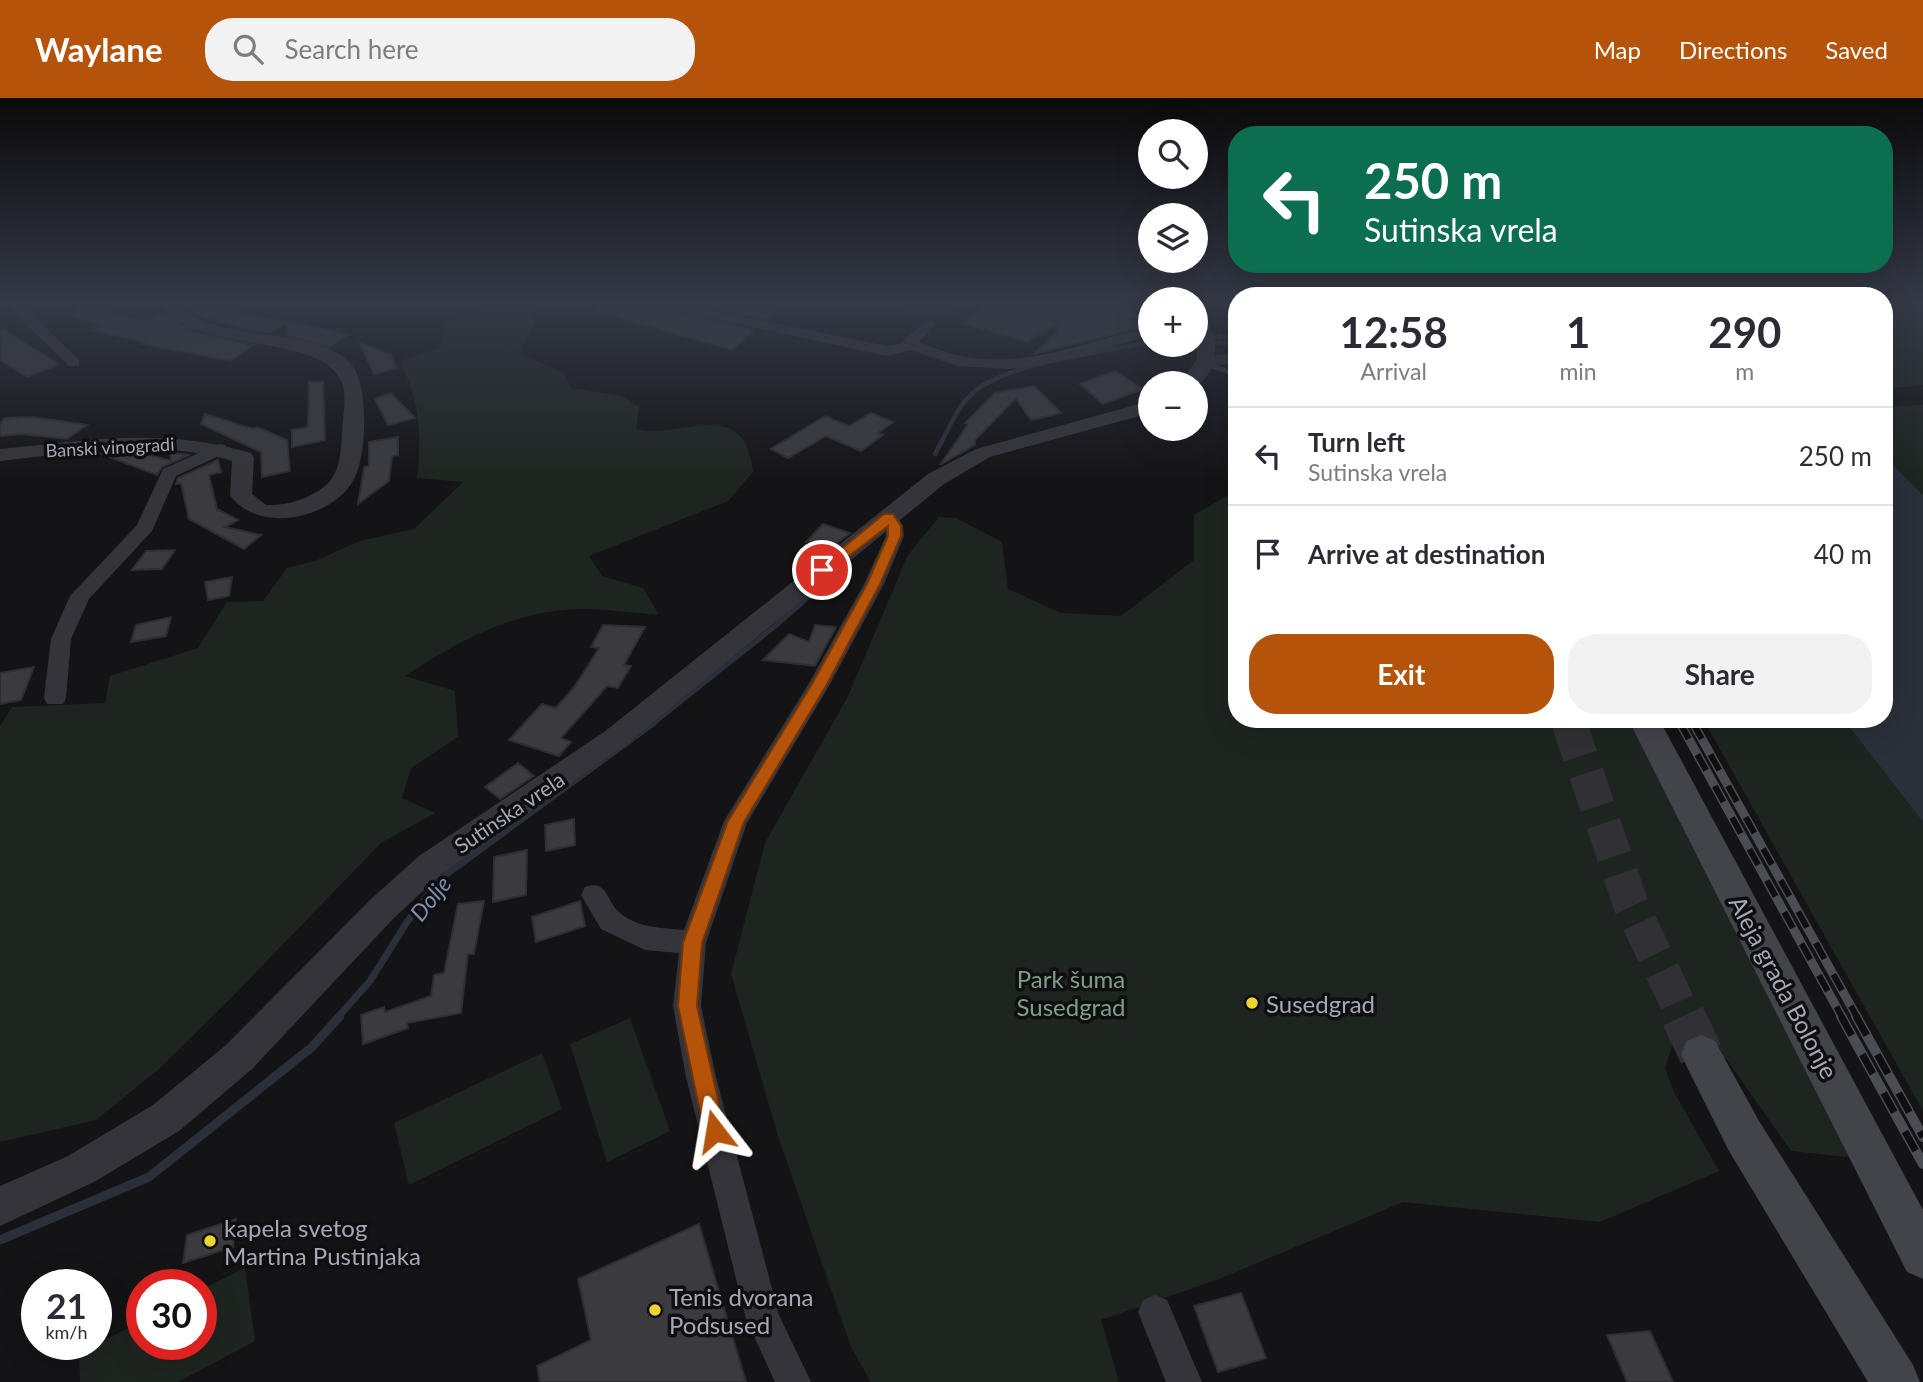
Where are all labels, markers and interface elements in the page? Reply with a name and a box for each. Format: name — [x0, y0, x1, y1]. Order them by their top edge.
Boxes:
search box — [205, 18, 695, 81]
text: Waylane — [35, 29, 163, 69]
icon: search — [229, 30, 267, 68]
text: Search here — [285, 33, 419, 65]
text: Map — [1594, 35, 1641, 64]
text: Directions — [1679, 35, 1787, 64]
text: Saved — [1825, 35, 1888, 64]
map controls — [1138, 119, 1208, 441]
button: search — [1138, 119, 1208, 189]
text: 250 m — [1364, 151, 1502, 209]
icon: left — [1249, 154, 1340, 245]
button: layers — [1138, 203, 1208, 273]
text: Sutinska vrela — [1364, 210, 1558, 249]
button: + — [1138, 287, 1208, 357]
text: 12:58 — [1340, 307, 1448, 357]
text: 1 — [1566, 307, 1590, 357]
text: 290 — [1708, 307, 1781, 357]
text: Arrival — [1361, 357, 1427, 385]
text: min — [1559, 357, 1597, 385]
text: m — [1735, 357, 1754, 385]
button: − — [1138, 371, 1208, 441]
text: Turn left — [1308, 426, 1405, 458]
street label: Banski vinogradi — [45, 433, 175, 461]
icon: left — [1249, 437, 1287, 475]
text: 250 m — [1799, 440, 1872, 472]
text: Sutinska vrela — [1308, 458, 1447, 486]
icon: arrive — [1249, 535, 1287, 573]
text: Arrive at destination — [1308, 538, 1545, 570]
text: 40 m — [1814, 538, 1872, 570]
pin — [792, 540, 852, 600]
icon: arrive — [803, 551, 841, 589]
button: Exit — [1249, 634, 1554, 714]
button: Share — [1568, 634, 1872, 714]
street label: Sutinska vrela — [449, 766, 569, 858]
water label: Dolje — [404, 870, 456, 926]
street label: Aleja grada Bolonje — [1724, 891, 1844, 1083]
park label: Park šuma Susedgrad — [1016, 964, 1126, 1021]
place label: Susedgrad — [1266, 989, 1375, 1018]
marker: Susedgrad — [1244, 995, 1260, 1011]
position arrow — [678, 1094, 752, 1168]
place label: kapela svetog Martina Pustinjaka — [224, 1213, 421, 1270]
marker: kapela svetog Martina Pustinjaka — [202, 1233, 218, 1249]
speed limit sign: 30 — [126, 1269, 217, 1360]
place label: Tenis dvorana Podsused — [669, 1282, 814, 1339]
text: 21 — [46, 1284, 87, 1326]
marker: Tenis dvorana Podsused — [647, 1302, 663, 1318]
text: km/h — [45, 1321, 88, 1343]

